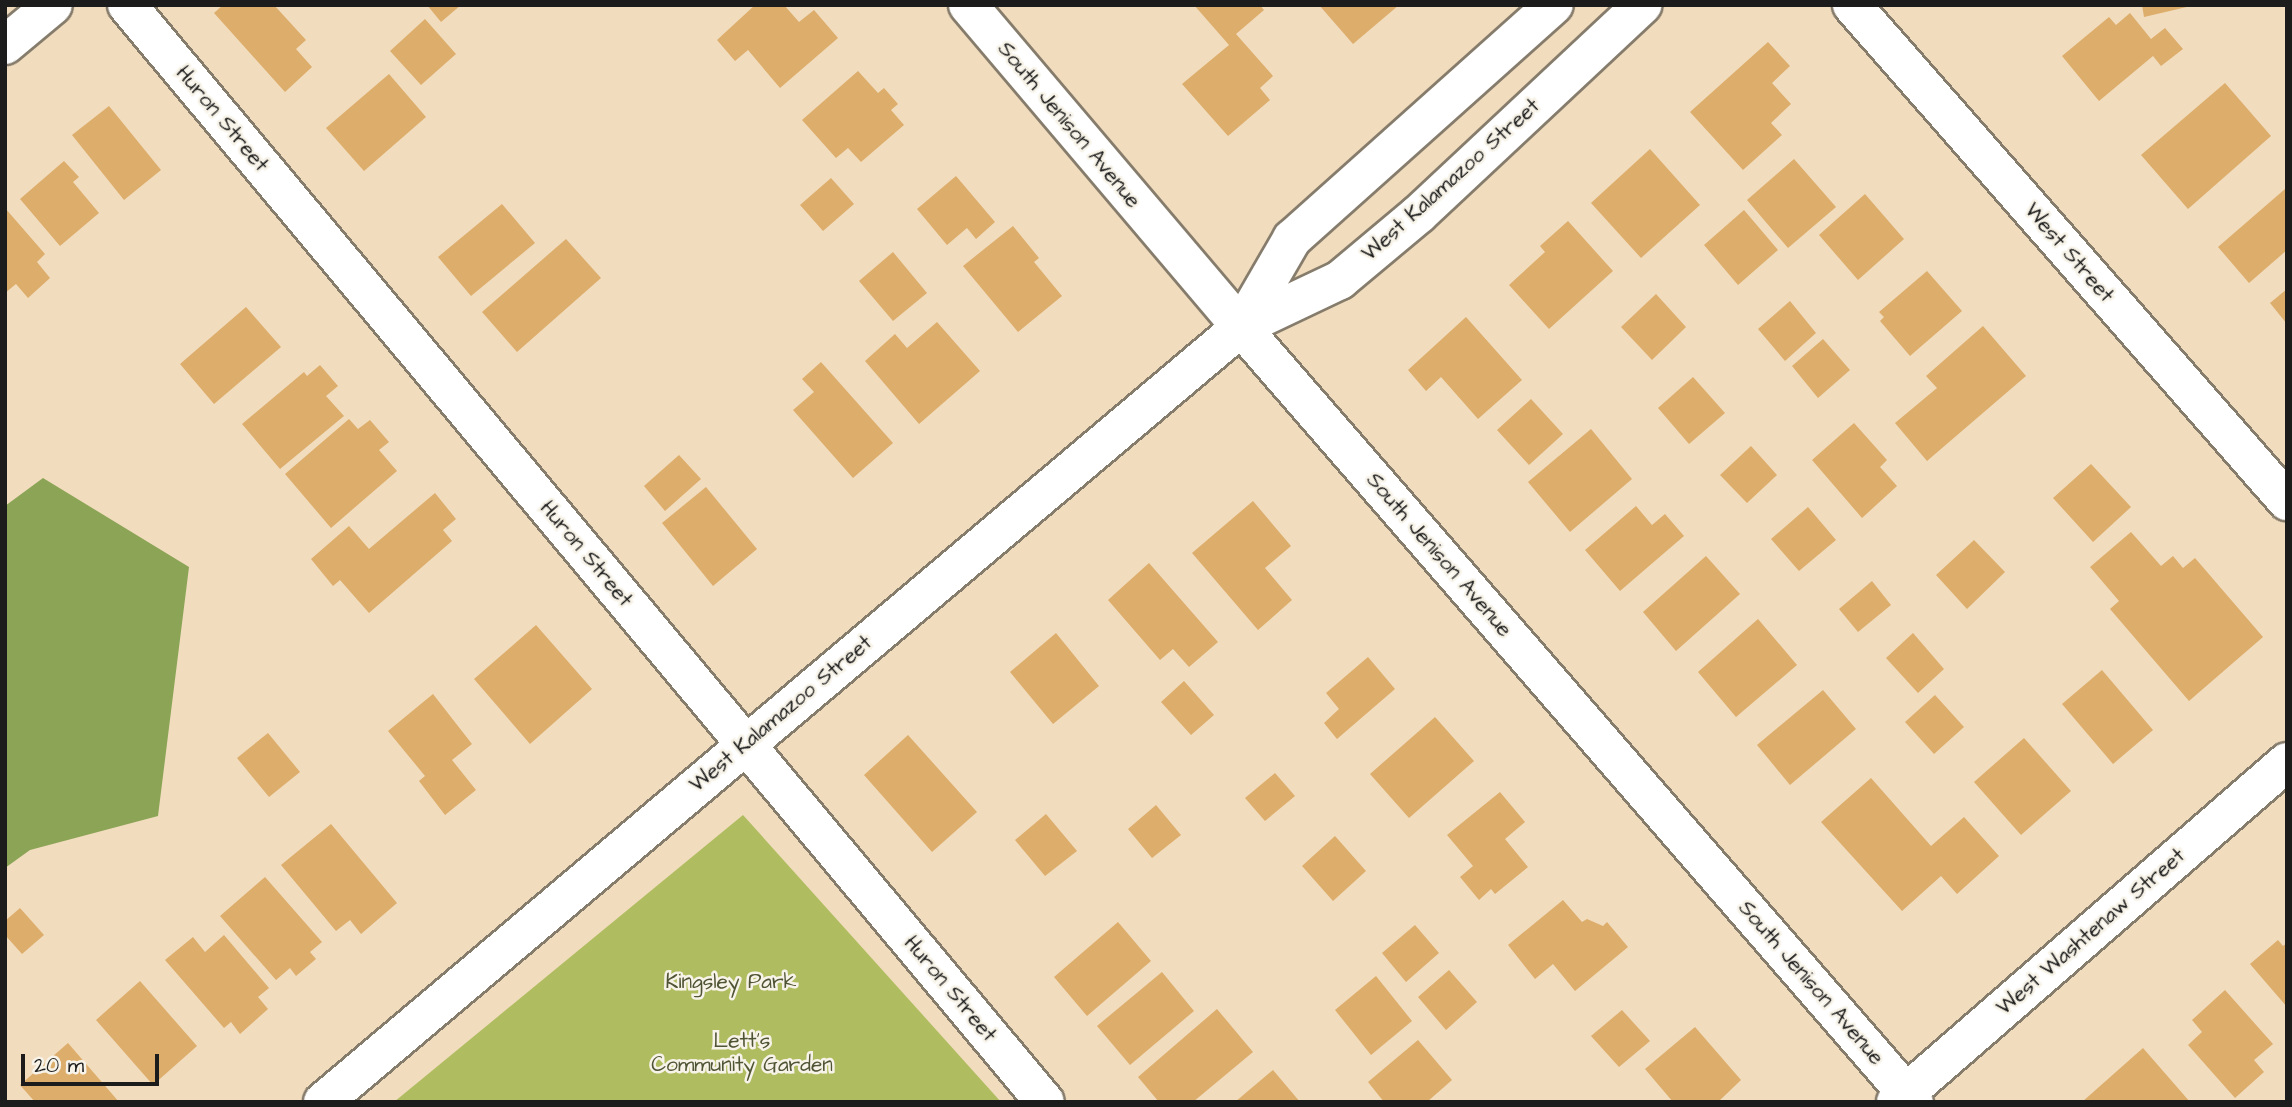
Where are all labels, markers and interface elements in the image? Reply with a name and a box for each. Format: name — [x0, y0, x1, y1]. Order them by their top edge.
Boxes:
street label: South Jenison Avenue — [992, 37, 1146, 213]
street label: Huron Street — [170, 61, 274, 177]
street label: West Kalamazoo Street — [1357, 94, 1545, 266]
street label: West Street — [2019, 198, 2119, 308]
street label: South Jenison Avenue — [1361, 468, 1517, 642]
street label: Huron Street — [534, 496, 638, 612]
street label: West Kalamazoo Street — [685, 630, 877, 798]
street label: West Washtenaw Street — [1992, 843, 2190, 1021]
street label: South Jenison Avenue — [1733, 896, 1889, 1070]
street label: Huron Street — [898, 931, 1002, 1047]
park label: Kingsley Park — [666, 969, 796, 995]
park label: Lett's Community Garden — [651, 1028, 833, 1078]
scale bar — [24, 1040, 163, 1084]
text: 20 m — [34, 1051, 84, 1080]

